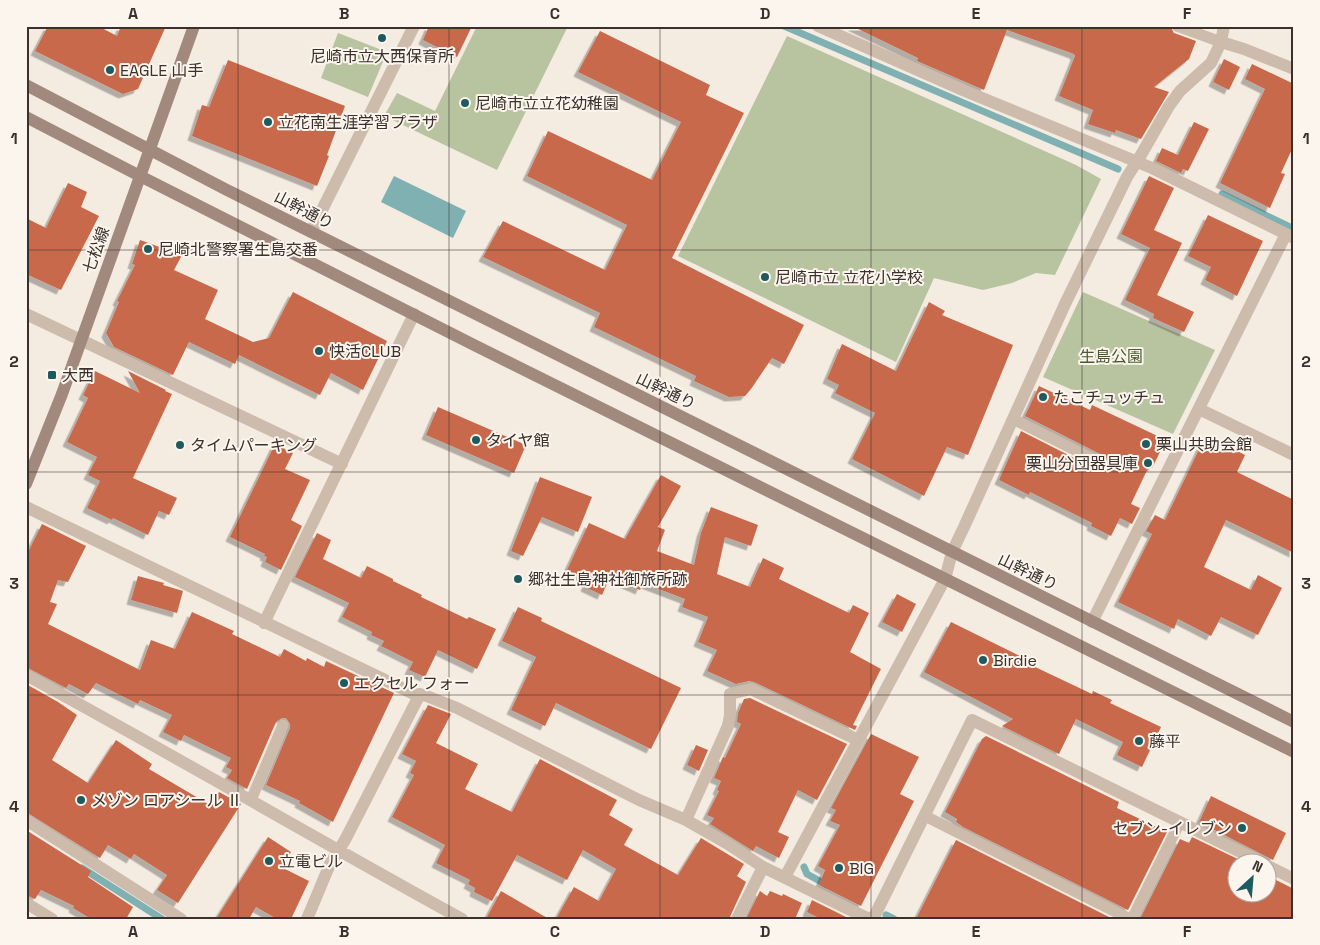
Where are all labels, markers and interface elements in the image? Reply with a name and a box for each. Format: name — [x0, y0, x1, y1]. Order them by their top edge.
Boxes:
text: A — [128, 3, 138, 24]
text: B — [339, 3, 349, 24]
text: C — [550, 3, 560, 24]
text: D — [760, 3, 770, 24]
text: E — [972, 3, 981, 24]
text: F — [1183, 3, 1192, 24]
marker: 尼崎市立大西保育所 — [376, 32, 388, 44]
place label: 尼崎市立大西保育所 — [310, 46, 454, 67]
place label: EAGLE 山手 — [120, 60, 203, 81]
marker: EAGLE 山手 — [104, 64, 116, 76]
place label: 尼崎市立立花幼稚園 — [475, 93, 619, 114]
marker: 尼崎市立立花幼稚園 — [459, 97, 471, 109]
place label: 立花南生涯学習プラザ — [278, 112, 438, 133]
marker: 立花南生涯学習プラザ — [262, 116, 274, 128]
text: 1 — [10, 128, 18, 149]
text: 1 — [1302, 128, 1310, 149]
street label: 山幹通り — [271, 186, 337, 234]
street label: 七松線 — [78, 224, 114, 276]
place label: 尼崎北警察署生島交番 — [158, 239, 318, 260]
marker: 尼崎北警察署生島交番 — [142, 243, 154, 255]
place label: 尼崎市立 立花小学校 — [775, 267, 923, 288]
marker: 尼崎市立 立花小学校 — [759, 271, 771, 283]
place label: 快活CLUB — [329, 341, 401, 362]
marker: 快活CLUB — [313, 345, 325, 357]
park label: 生島公園 — [1079, 346, 1143, 367]
text: 2 — [9, 351, 19, 372]
text: 2 — [1301, 351, 1311, 372]
place label: 大西 — [62, 365, 94, 386]
street label: 山幹通り — [633, 368, 699, 414]
marker: 大西 — [46, 369, 58, 381]
place label: たこチュッチュ — [1053, 387, 1165, 408]
marker: たこチュッチュ — [1037, 391, 1049, 403]
place label: タイヤ館 — [486, 430, 550, 451]
marker: タイヤ館 — [470, 434, 482, 446]
place label: 栗山共助会館 — [1156, 434, 1252, 455]
place label: タイムパーキング — [190, 435, 317, 456]
marker: 栗山共助会館 — [1140, 438, 1152, 450]
marker: タイムパーキング — [174, 439, 186, 451]
place label: 栗山分団器具庫 — [1026, 453, 1138, 474]
marker: 栗山分団器具庫 — [1142, 457, 1154, 469]
street label: 山幹通り — [995, 549, 1061, 595]
place label: 郷社生島神社御旅所跡 — [528, 569, 688, 590]
text: 3 — [9, 573, 19, 594]
marker: 郷社生島神社御旅所跡 — [512, 573, 524, 585]
text: 3 — [1301, 573, 1311, 594]
place label: Birdie — [993, 650, 1037, 671]
marker: Birdie — [977, 654, 989, 666]
place label: エクセル フォー — [354, 673, 470, 694]
marker: エクセル フォー — [338, 677, 350, 689]
place label: 藤平 — [1149, 731, 1181, 752]
marker: 藤平 — [1133, 735, 1145, 747]
place label: メゾン ロアシール Ⅱ — [91, 790, 243, 811]
marker: メゾン ロアシール Ⅱ — [75, 794, 87, 806]
text: 4 — [9, 796, 19, 817]
text: 4 — [1301, 796, 1311, 817]
place label: セブン-イレブン — [1113, 818, 1232, 839]
marker: セブン-イレブン — [1236, 822, 1248, 834]
place label: 立電ビル — [279, 851, 343, 872]
north arrow — [1228, 852, 1278, 902]
marker: 立電ビル — [263, 855, 275, 867]
text: N — [1250, 856, 1266, 876]
place label: BIG — [849, 858, 874, 879]
marker: BIG — [833, 862, 845, 874]
text: A — [128, 921, 138, 942]
text: B — [339, 921, 349, 942]
text: C — [550, 921, 560, 942]
text: D — [760, 921, 770, 942]
text: E — [972, 921, 981, 942]
text: F — [1183, 921, 1192, 942]

